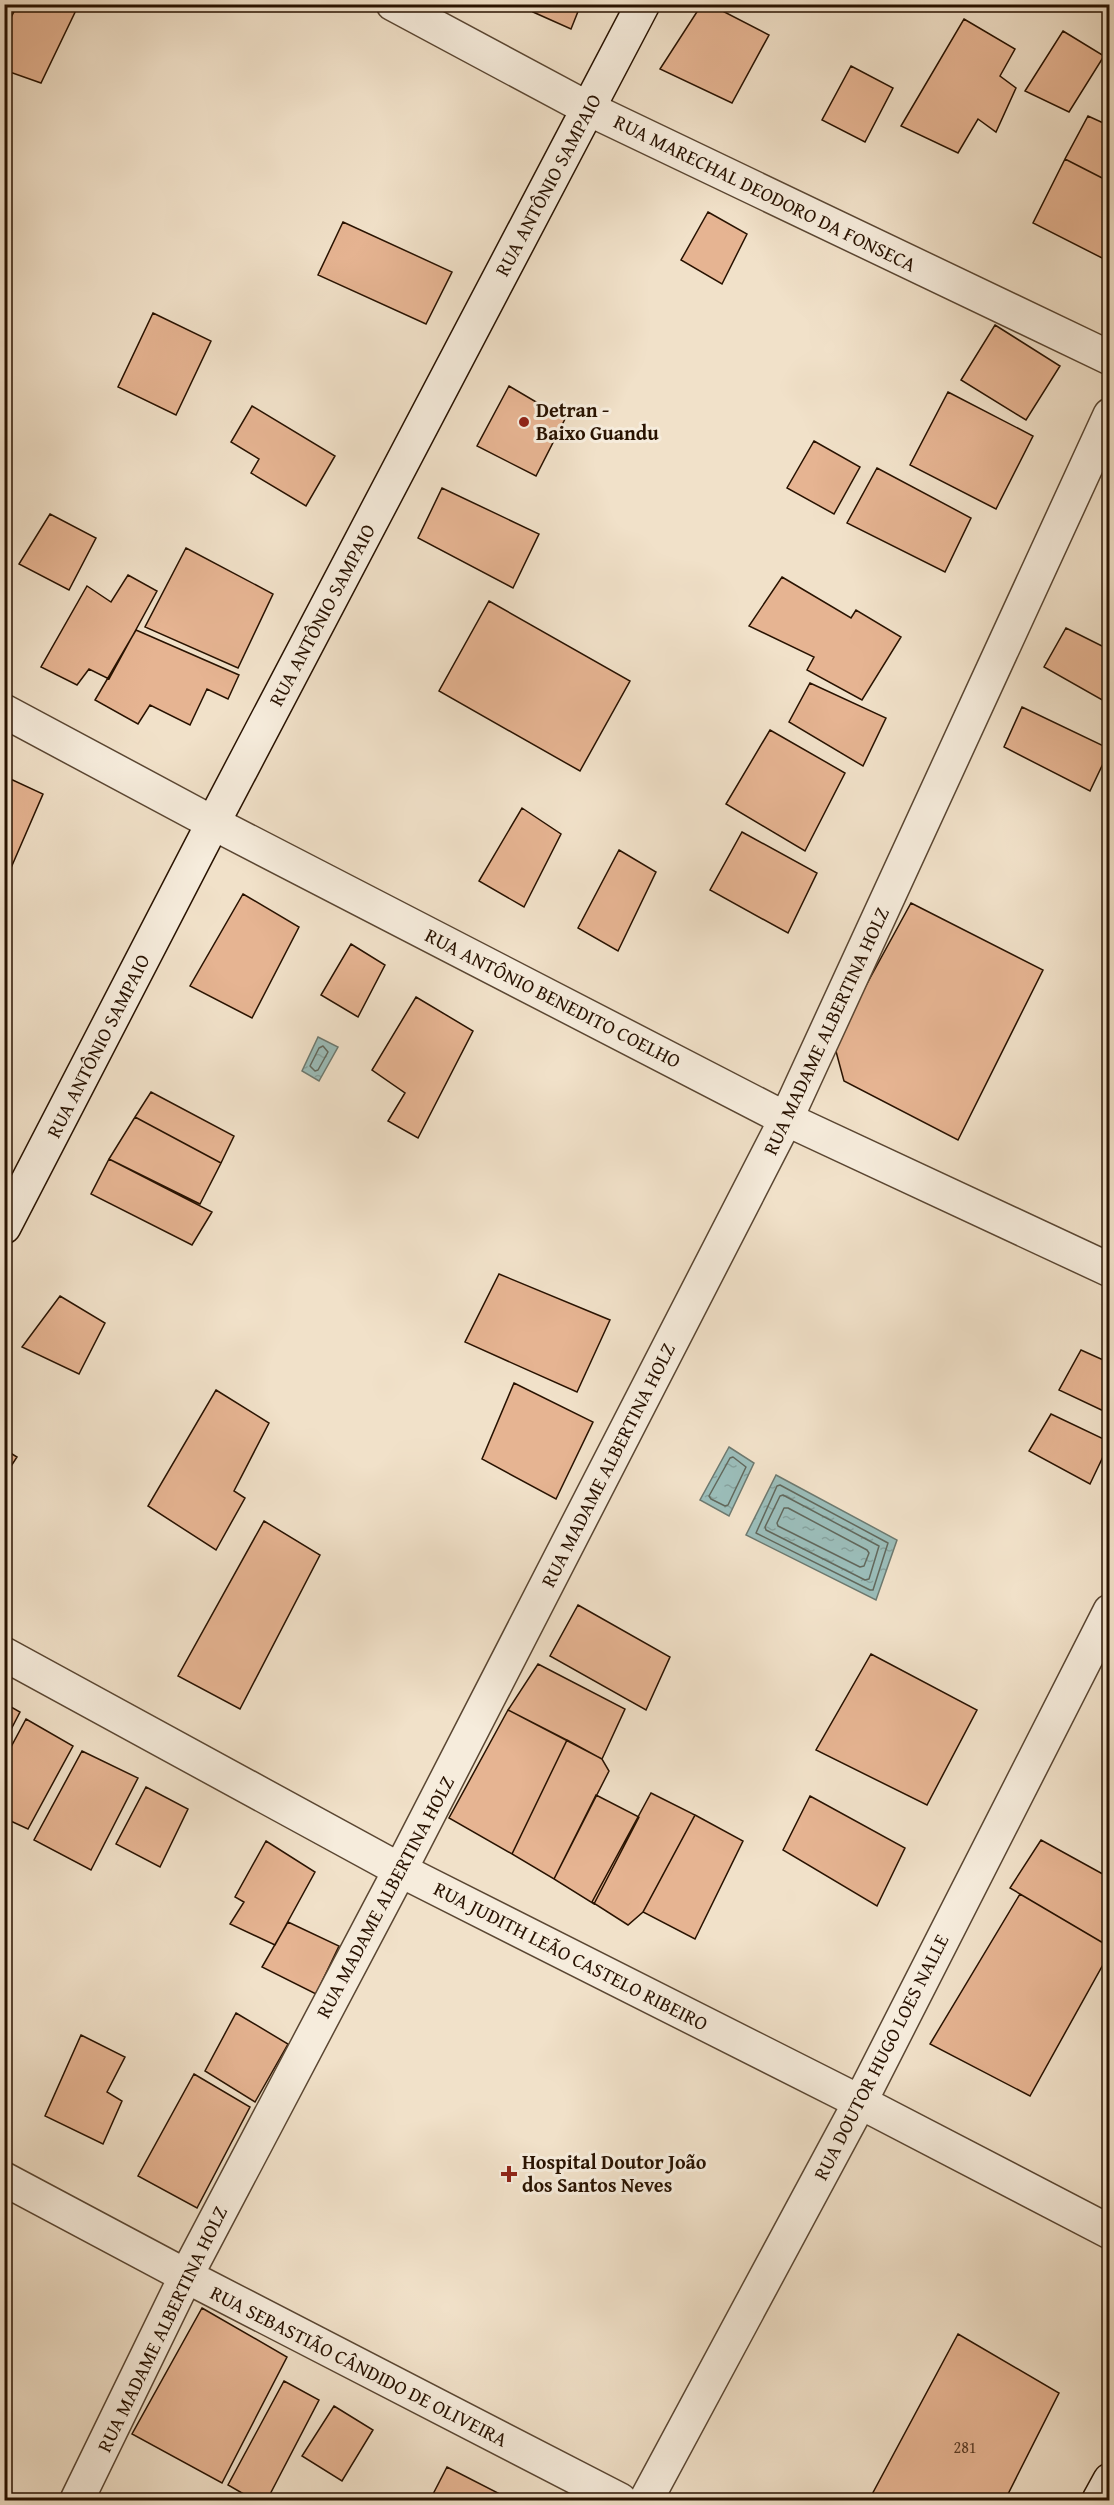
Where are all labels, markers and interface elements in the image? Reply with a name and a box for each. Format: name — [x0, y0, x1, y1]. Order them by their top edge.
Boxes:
street label: RUA ANTÔNIO SAMPAIO — [487, 88, 608, 281]
street label: RUA MARECHAL DEODORO DA FONSECA — [609, 107, 921, 279]
place label: Detran - Baixo Guandu — [536, 395, 659, 447]
marker: Detran - Baixo Guandu — [517, 415, 531, 429]
street label: RUA ANTÔNIO SAMPAIO — [261, 518, 382, 711]
street label: RUA MADAME ALBERTINA HOLZ — [755, 902, 896, 1160]
street label: RUA ANTÔNIO BENEDITO COELHO — [420, 920, 686, 1075]
street label: RUA ANTÔNIO SAMPAIO — [39, 949, 157, 1143]
street label: RUA MADAME ALBERTINA HOLZ — [533, 1338, 682, 1592]
street label: RUA MADAME ALBERTINA HOLZ — [308, 1771, 461, 2023]
street label: RUA JUDITH LEÃO CASTELO RIBEIRO — [429, 1874, 713, 2038]
street label: RUA DOUTOR HUGO LOES NALLE — [806, 1929, 955, 2185]
place label: Hospital Doutor João dos Santos Neves — [522, 2147, 707, 2199]
marker: Hospital Doutor João dos Santos Neves — [500, 2165, 518, 2183]
street label: RUA MADAME ALBERTINA HOLZ — [89, 2201, 234, 2457]
street label: RUA SEBASTIÃO CÂNDIDO DE OLIVEIRA — [206, 2278, 513, 2453]
house number: 281 — [953, 2435, 977, 2459]

